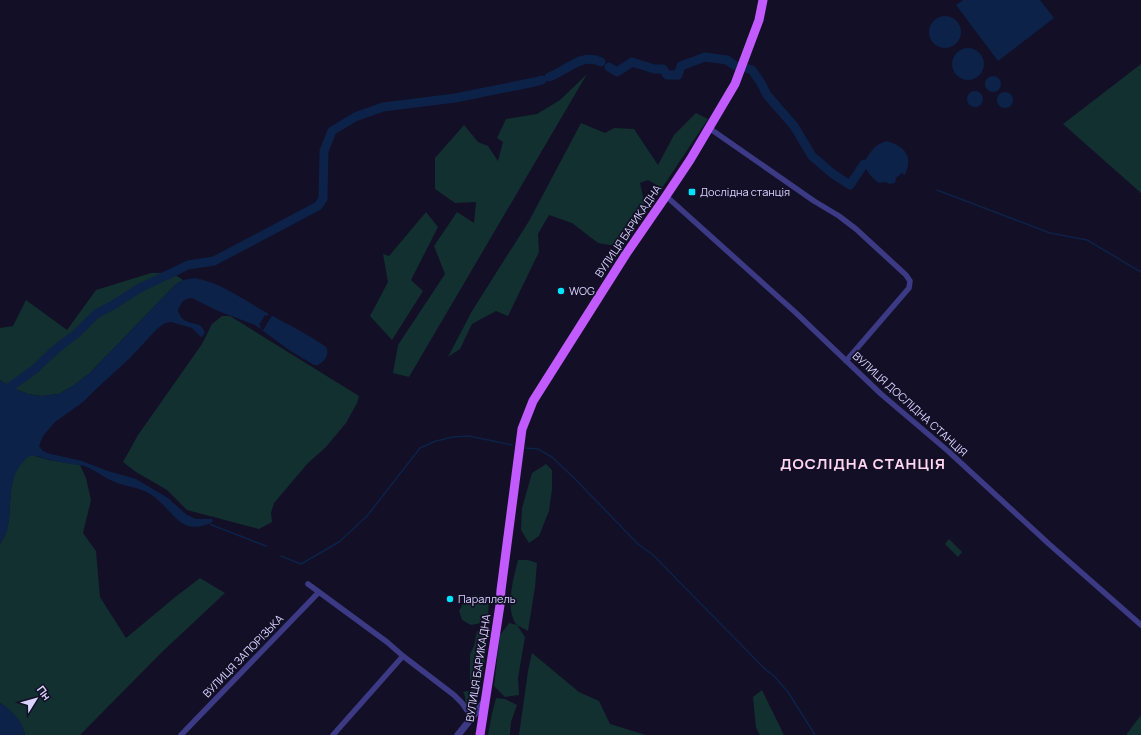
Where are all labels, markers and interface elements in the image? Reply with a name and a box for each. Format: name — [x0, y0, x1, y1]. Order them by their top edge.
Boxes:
street label: ВУЛИЦЯ БАРИКАДНА — [591, 181, 664, 280]
place label: Дослідна станція — [700, 184, 790, 199]
marker: Дослідна станція — [687, 187, 697, 197]
place label: WOG — [569, 283, 595, 298]
marker: WOG — [556, 286, 566, 296]
street label: ВУЛИЦЯ ДОСЛІДНА СТАНЦІЯ — [850, 348, 971, 459]
district label: ДОСЛІДНА СТАНЦІЯ — [780, 453, 946, 474]
place label: Параллель — [458, 591, 516, 606]
marker: Параллель — [445, 594, 455, 604]
street label: ВУЛИЦЯ ЗАПОРІЗЬКА — [199, 611, 286, 700]
street label: ВУЛИЦЯ БАРИКАДНА — [462, 613, 493, 723]
north arrow — [16, 679, 56, 719]
text: Пн — [34, 682, 55, 703]

